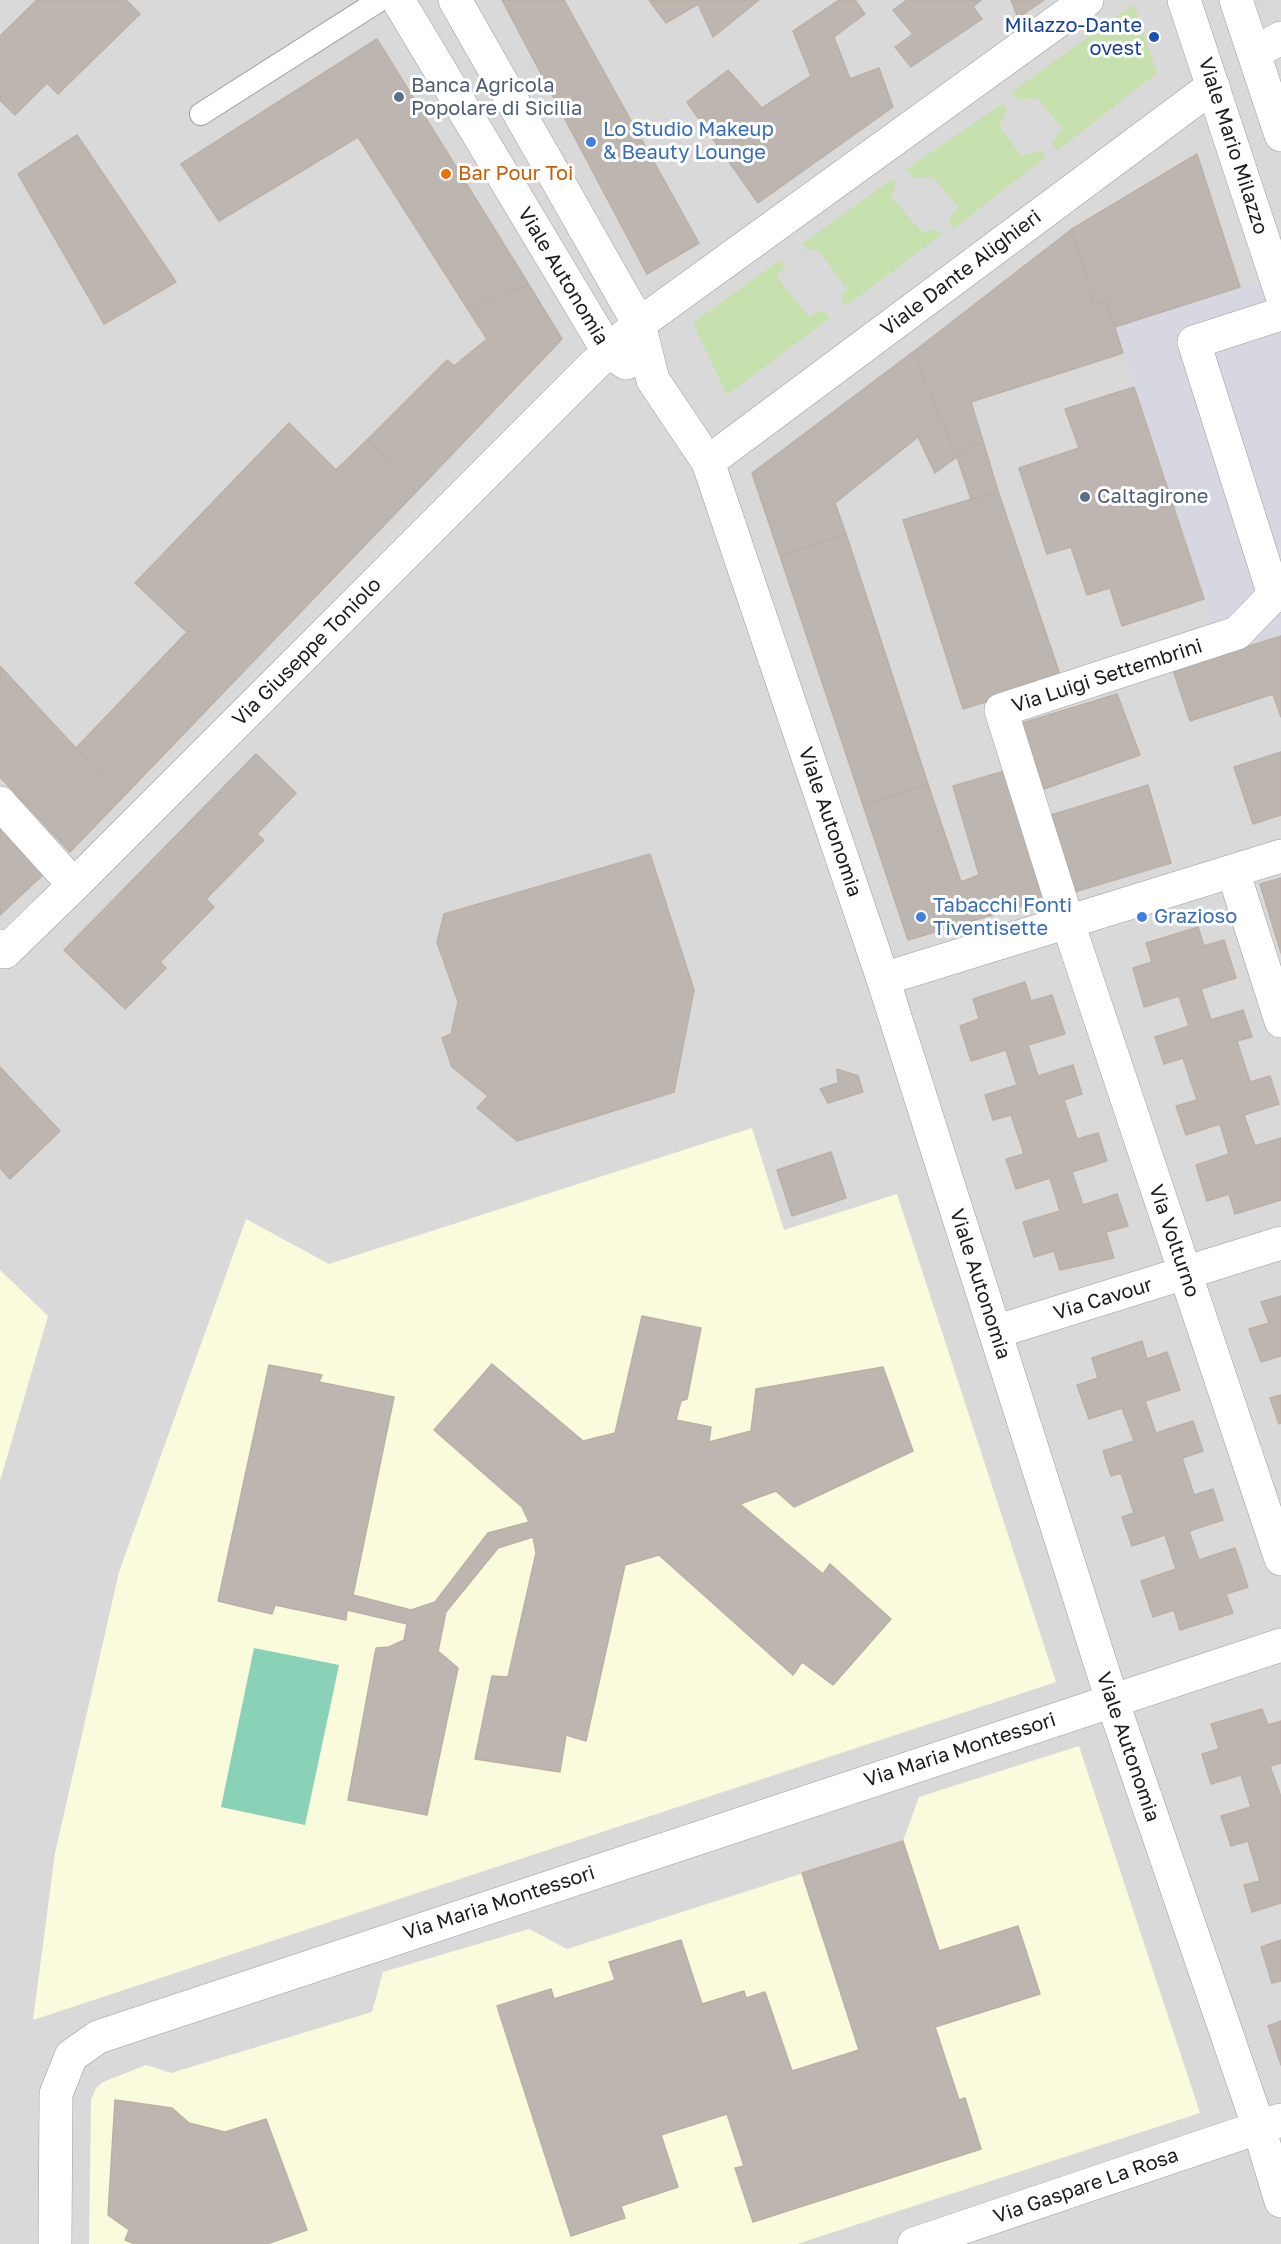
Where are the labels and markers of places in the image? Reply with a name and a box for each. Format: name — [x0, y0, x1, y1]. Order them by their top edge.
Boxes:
place label: Milazzo-Dante ovest — [1005, 14, 1142, 61]
marker: Milazzo-Dante ovest — [1147, 30, 1161, 44]
place label: Banca Agricola Popolare di Sicilia — [411, 74, 582, 121]
marker: Banca Agricola Popolare di Sicilia — [392, 90, 406, 104]
place label: Lo Studio Makeup & Beauty Lounge — [603, 118, 774, 165]
marker: Lo Studio Makeup & Beauty Lounge — [584, 135, 598, 149]
place label: Bar Pour Toi — [458, 162, 573, 186]
marker: Bar Pour Toi — [439, 167, 453, 181]
place label: Caltagirone — [1097, 485, 1208, 509]
marker: Caltagirone — [1078, 490, 1092, 504]
place label: Tabacchi Fonti Tiventisette — [933, 894, 1072, 941]
place label: Grazioso — [1154, 905, 1237, 929]
marker: Tabacchi Fonti Tiventisette — [914, 910, 928, 924]
marker: Grazioso — [1135, 910, 1149, 924]

